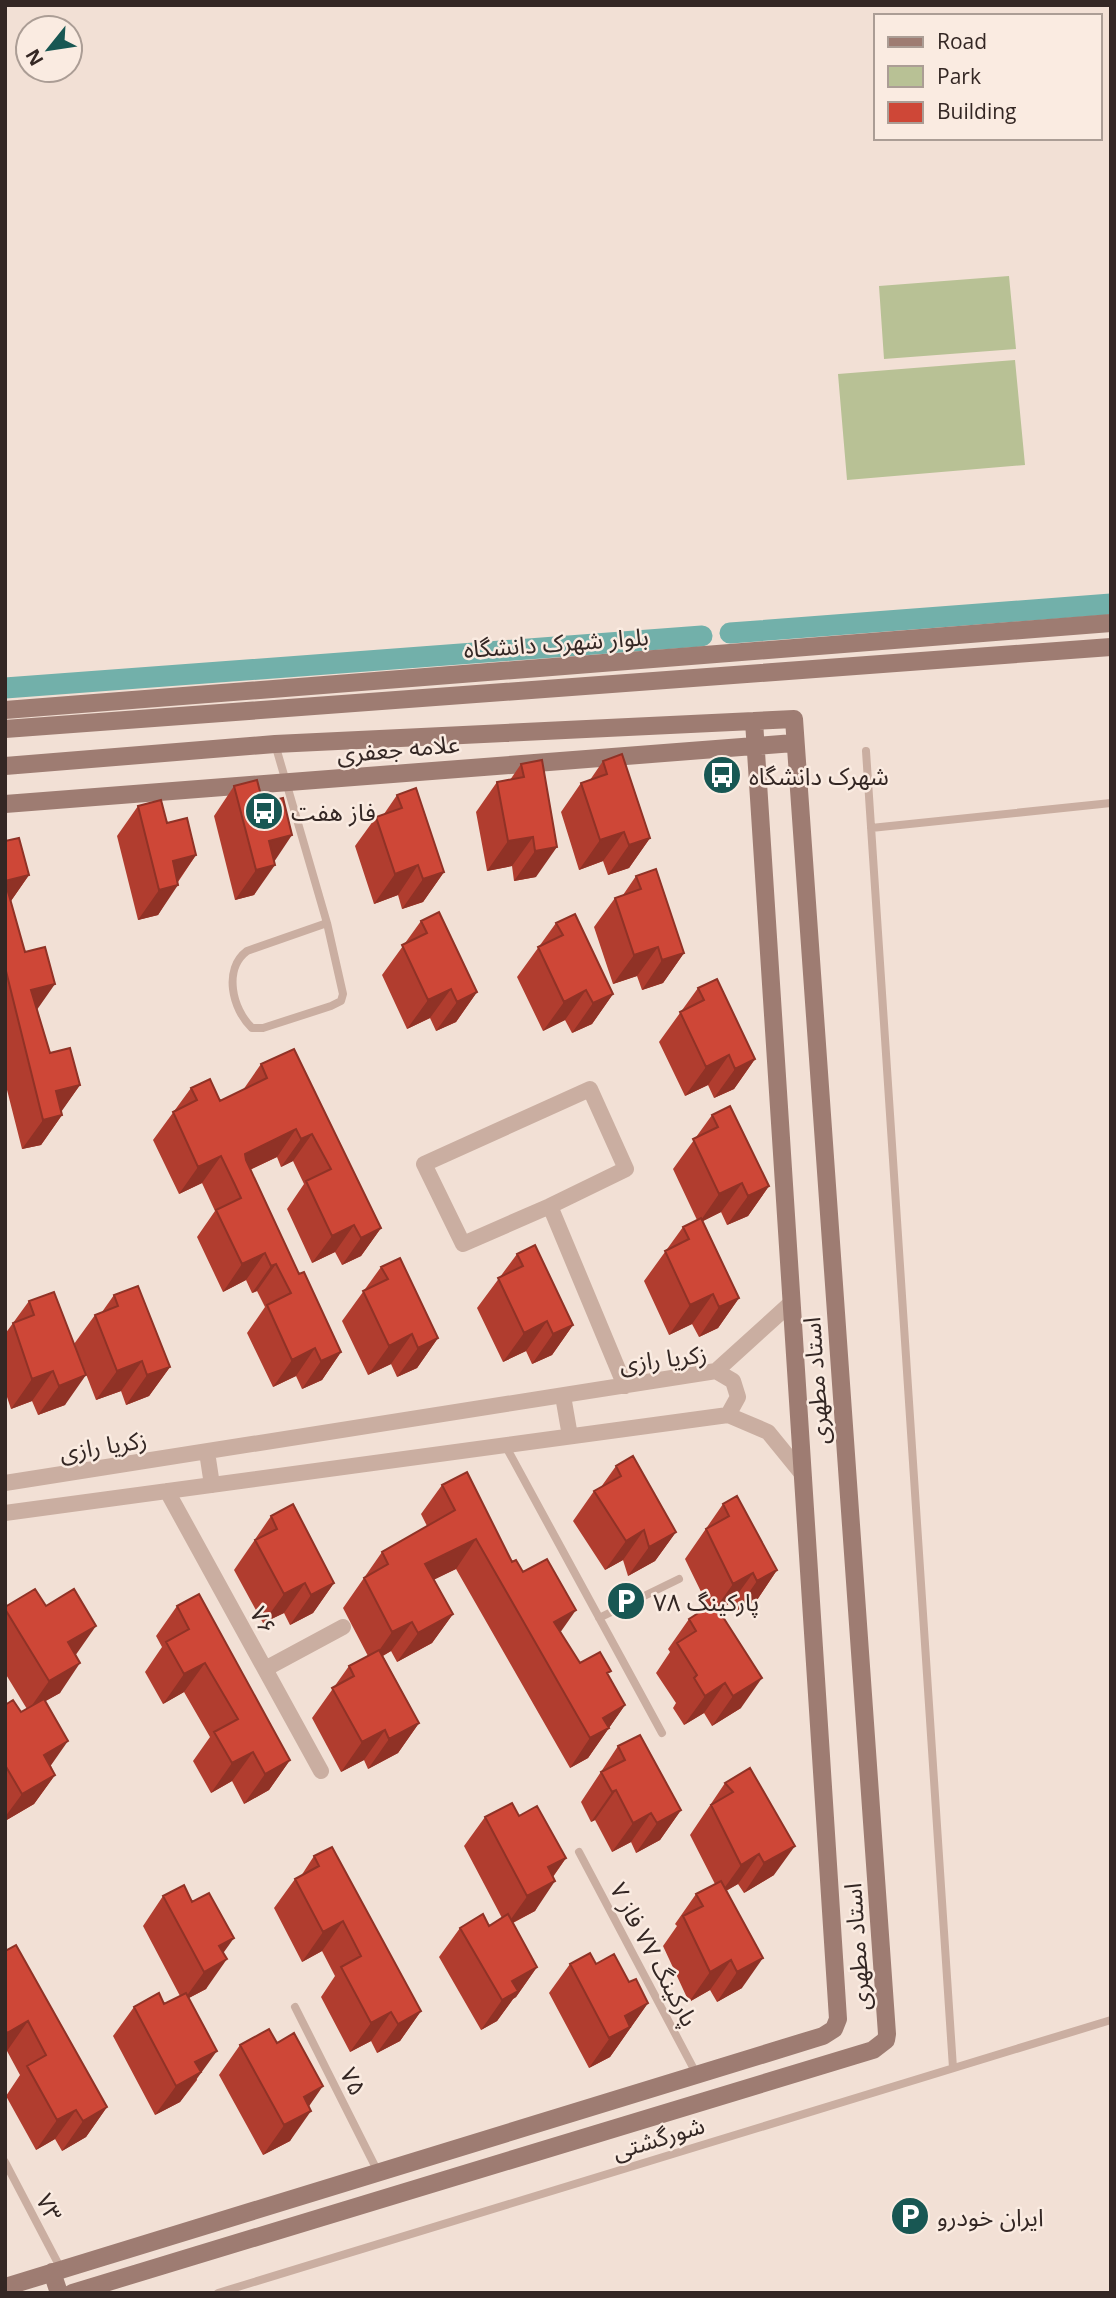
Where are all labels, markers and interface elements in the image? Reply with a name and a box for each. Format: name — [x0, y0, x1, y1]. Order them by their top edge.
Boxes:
north arrow — [14, 14, 84, 84]
legend — [874, 14, 1102, 140]
text: Road — [937, 27, 987, 55]
text: N — [19, 44, 49, 71]
text: Park — [937, 62, 981, 90]
text: Building — [937, 97, 1016, 125]
street label: بلوار شهرک دانشگاه — [462, 619, 650, 665]
street label: علامه جعفری — [335, 726, 461, 770]
bus stop icon: شهرک دانشگاه — [701, 754, 743, 796]
place label: شهرک دانشگاه — [749, 759, 889, 792]
bus stop icon: فاز هفت — [243, 790, 285, 832]
place label: فاز هفت — [291, 795, 376, 828]
street label: استاد مطهری — [794, 1316, 836, 1446]
street label: زکریا رازی — [617, 1336, 709, 1380]
street label: زکریا رازی — [57, 1422, 149, 1468]
parking icon: پارکینگ ۷۸ — [605, 1580, 647, 1622]
place label: پارکینگ ۷۸ — [653, 1585, 759, 1618]
street label: ۷۶ — [243, 1600, 285, 1640]
street label: پارکینگ ۷۷ فاز ۷ — [603, 1876, 707, 2032]
street label: استاد مطهری — [835, 1882, 877, 2012]
street label: ۷۵ — [333, 2061, 375, 2101]
street label: شورگشتی — [608, 2107, 708, 2167]
street label: ۷۳ — [29, 2187, 71, 2227]
parking icon: ایران خودرو — [889, 2195, 931, 2237]
place label: ایران خودرو — [937, 2200, 1044, 2233]

